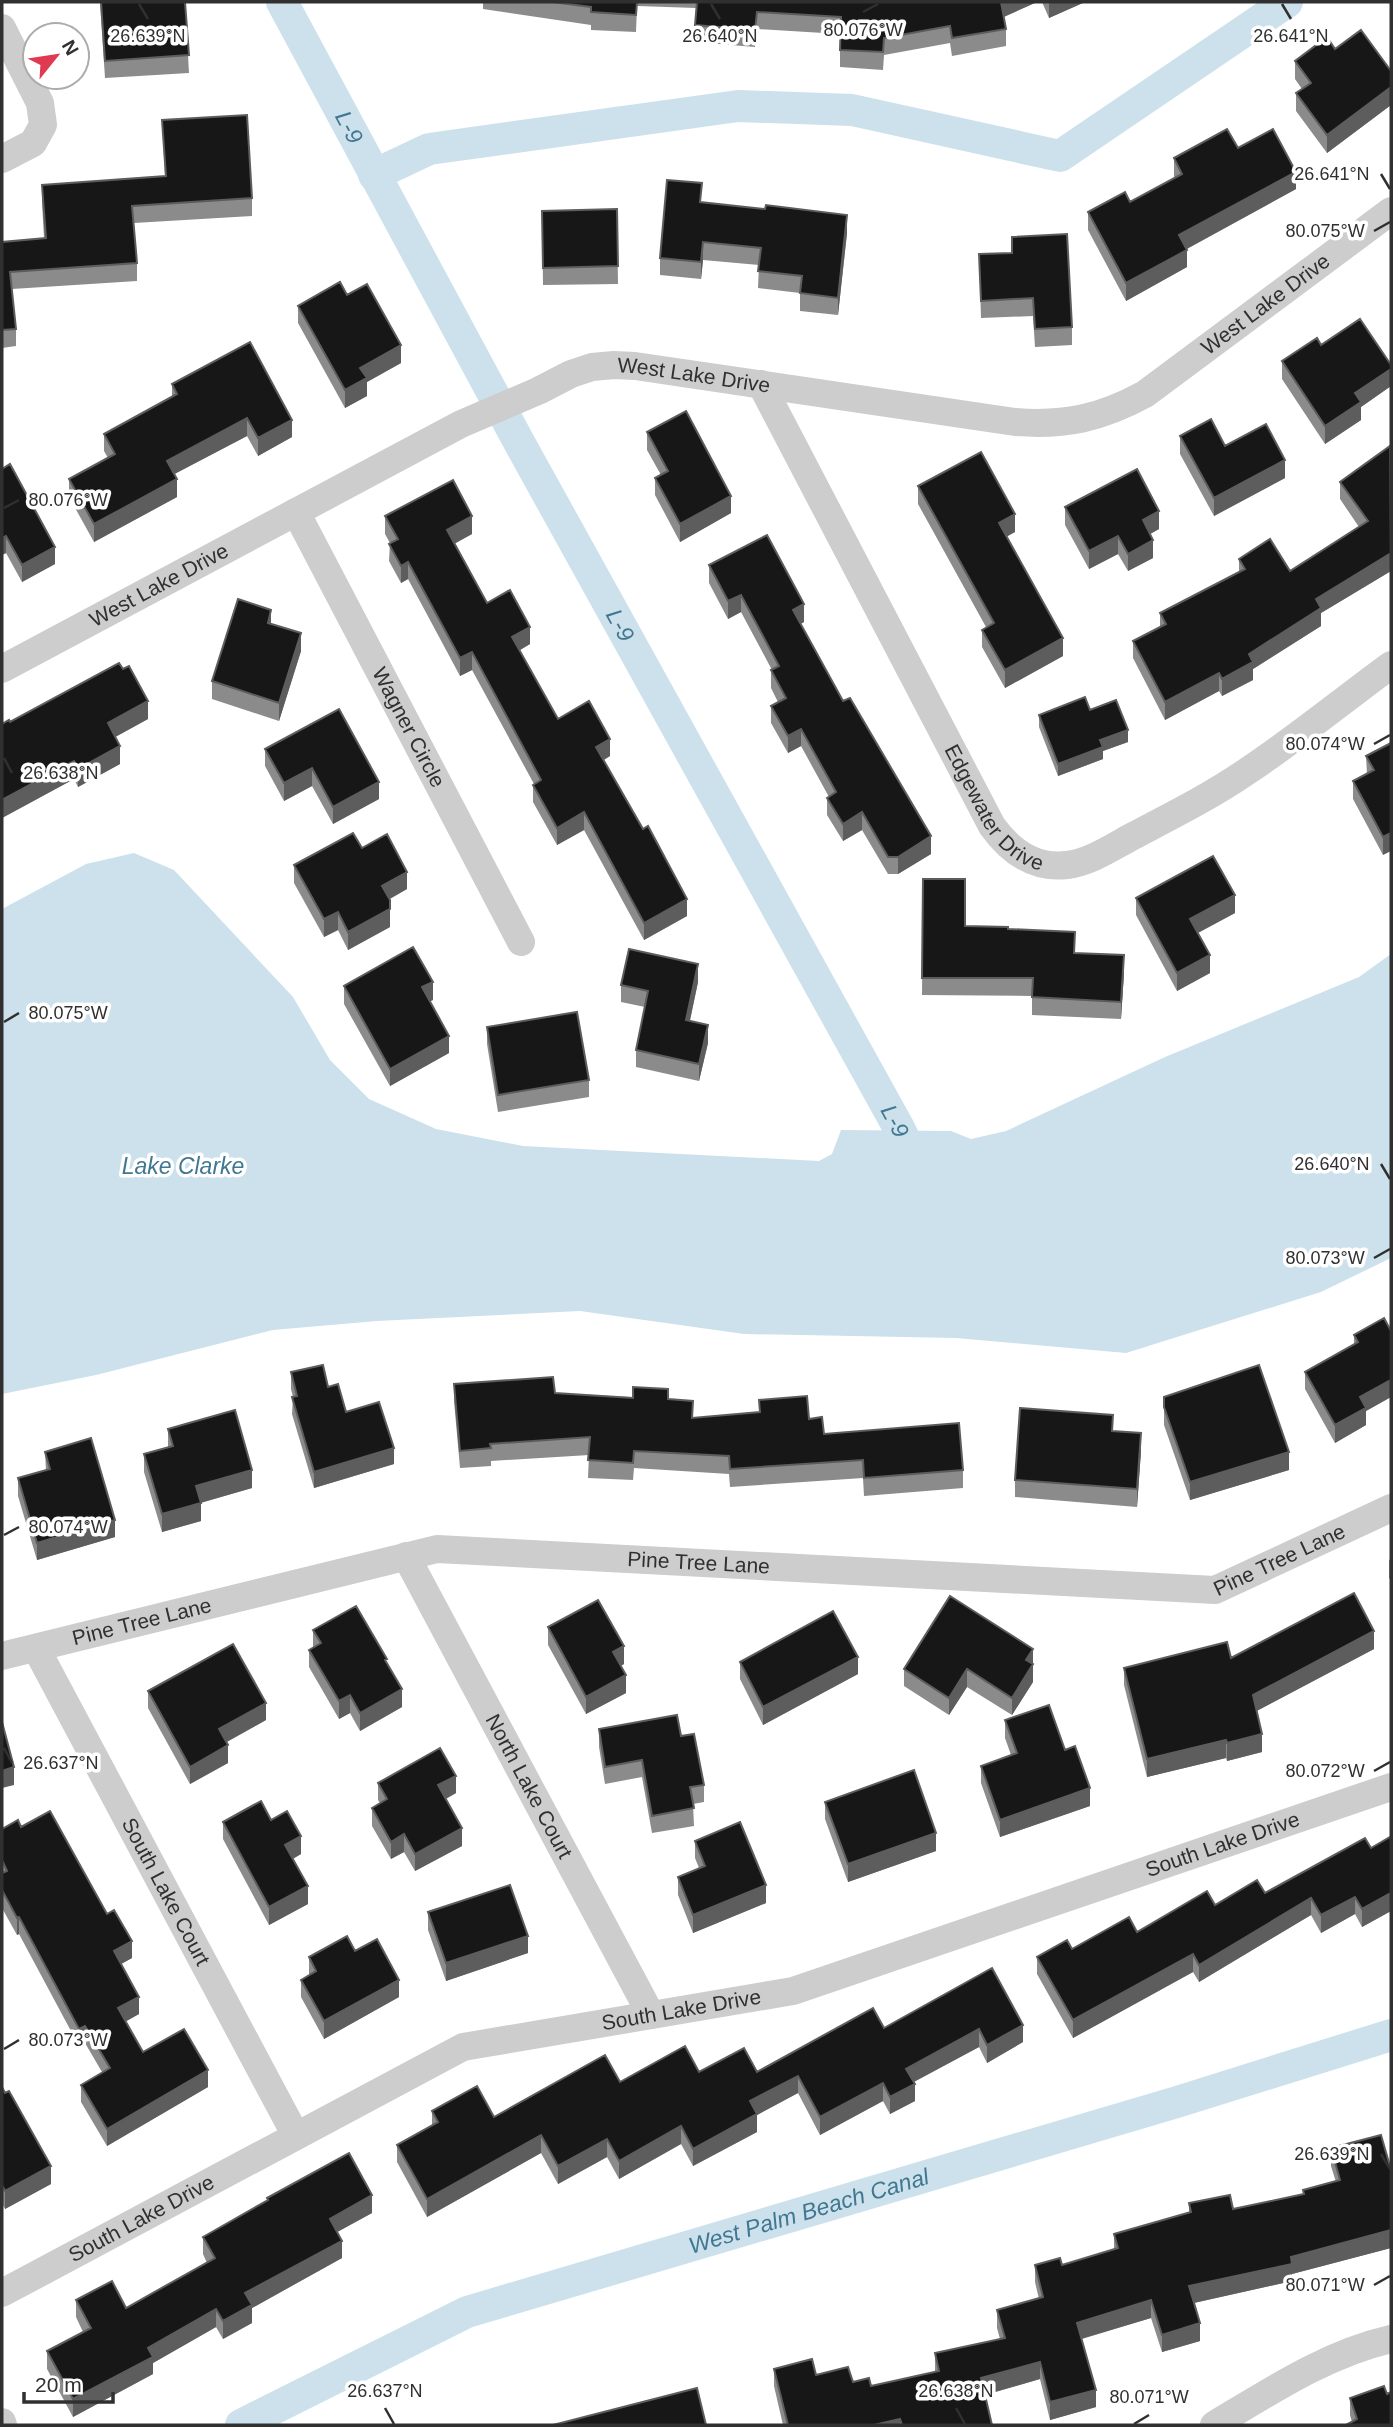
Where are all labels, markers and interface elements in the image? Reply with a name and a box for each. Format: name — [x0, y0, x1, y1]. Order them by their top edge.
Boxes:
text: 80.076°W — [823, 20, 903, 40]
north arrow — [21, 21, 91, 91]
text: 26.639°N — [110, 26, 186, 46]
text: 26.640°N — [682, 26, 758, 46]
text: 26.641°N — [1253, 26, 1329, 46]
text: N — [58, 37, 83, 59]
water label: L-9 — [330, 106, 369, 148]
text: 26.641°N — [1294, 164, 1370, 184]
text: 80.075°W — [1285, 221, 1365, 241]
street label: West Lake Drive — [1197, 249, 1334, 359]
street label: West Lake Drive — [617, 353, 772, 397]
text: 80.076°W — [28, 490, 108, 510]
street label: West Lake Drive — [86, 538, 232, 631]
water label: L-9 — [601, 604, 640, 646]
street label: Wagner Circle — [368, 663, 450, 791]
text: 80.074°W — [1285, 734, 1365, 754]
street label: Edgewater Drive — [940, 740, 1047, 875]
text: 26.638°N — [23, 763, 99, 783]
text: 80.075°W — [28, 1003, 108, 1023]
water label: L-9 — [876, 1100, 915, 1142]
water label: Lake Clarke — [122, 1153, 244, 1179]
text: 26.640°N — [1294, 1154, 1370, 1174]
text: 80.073°W — [1285, 1248, 1365, 1268]
text: 80.074°W — [28, 1517, 108, 1537]
street label: Pine Tree Lane — [1210, 1519, 1349, 1600]
street label: Pine Tree Lane — [627, 1547, 770, 1578]
street label: Pine Tree Lane — [70, 1593, 214, 1649]
street label: North Lake Court — [482, 1710, 577, 1862]
text: 26.637°N — [23, 1753, 99, 1773]
text: 80.072°W — [1285, 1761, 1365, 1781]
street label: South Lake Drive — [1142, 1807, 1302, 1881]
street label: South Lake Court — [118, 1814, 215, 1969]
street label: South Lake Drive — [600, 1985, 763, 2034]
text: 80.073°W — [28, 2030, 108, 2050]
text: 26.639°N — [1294, 2144, 1370, 2164]
water label: West Palm Beach Canal — [686, 2163, 933, 2259]
street label: South Lake Drive — [65, 2170, 218, 2266]
text: 80.071°W — [1285, 2275, 1365, 2295]
scale bar — [24, 2360, 114, 2404]
text: 20 m — [35, 2373, 82, 2396]
text: 26.637°N — [347, 2381, 423, 2401]
text: 26.638°N — [918, 2381, 994, 2401]
text: 80.071°W — [1109, 2387, 1189, 2407]

